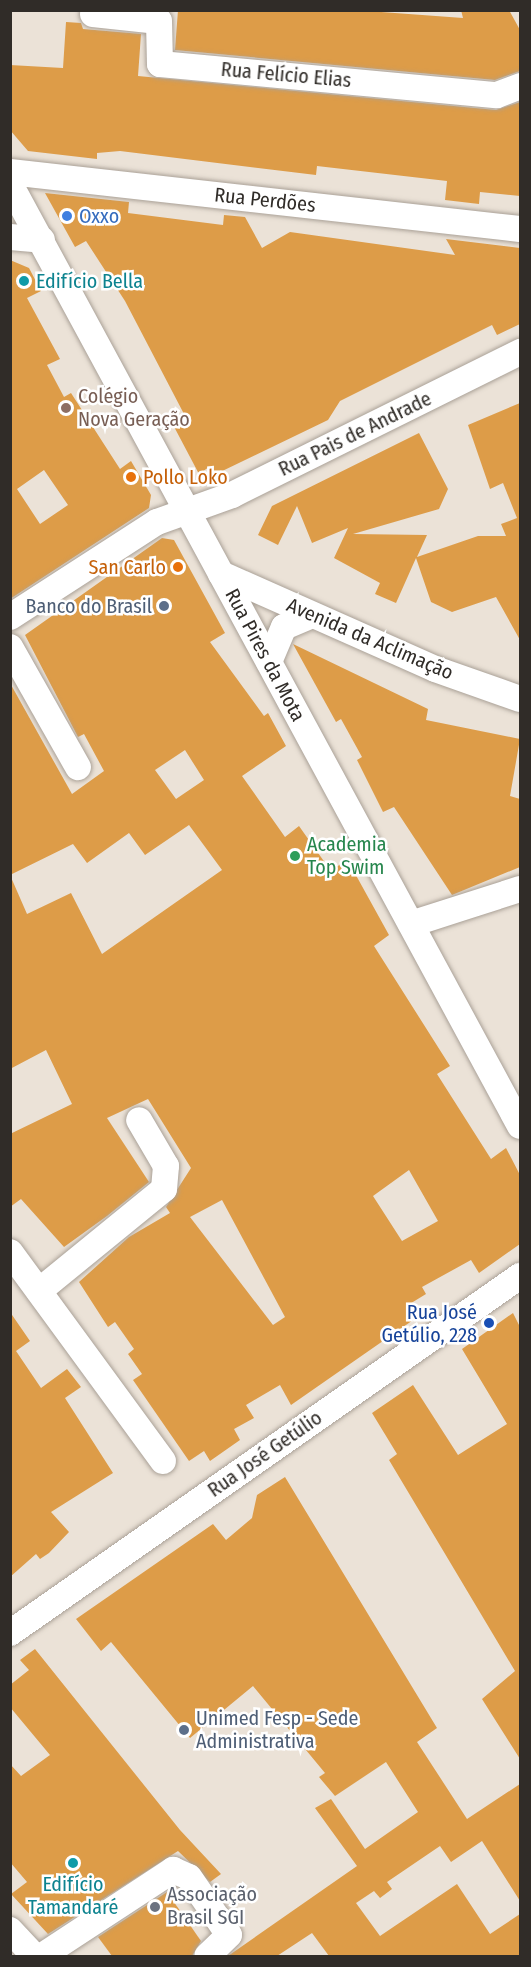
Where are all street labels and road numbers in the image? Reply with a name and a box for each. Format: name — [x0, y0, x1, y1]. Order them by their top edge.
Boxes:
street label: Rua Felício Elias — [220, 57, 352, 93]
street label: Rua Perdões — [213, 183, 317, 217]
street label: Rua Pais de Andrade — [275, 387, 435, 481]
street label: Rua Pires da Mota — [220, 584, 310, 726]
street label: Avenida da Aclimação — [283, 593, 457, 685]
street label: Rua José Getúlio — [203, 1406, 327, 1502]

